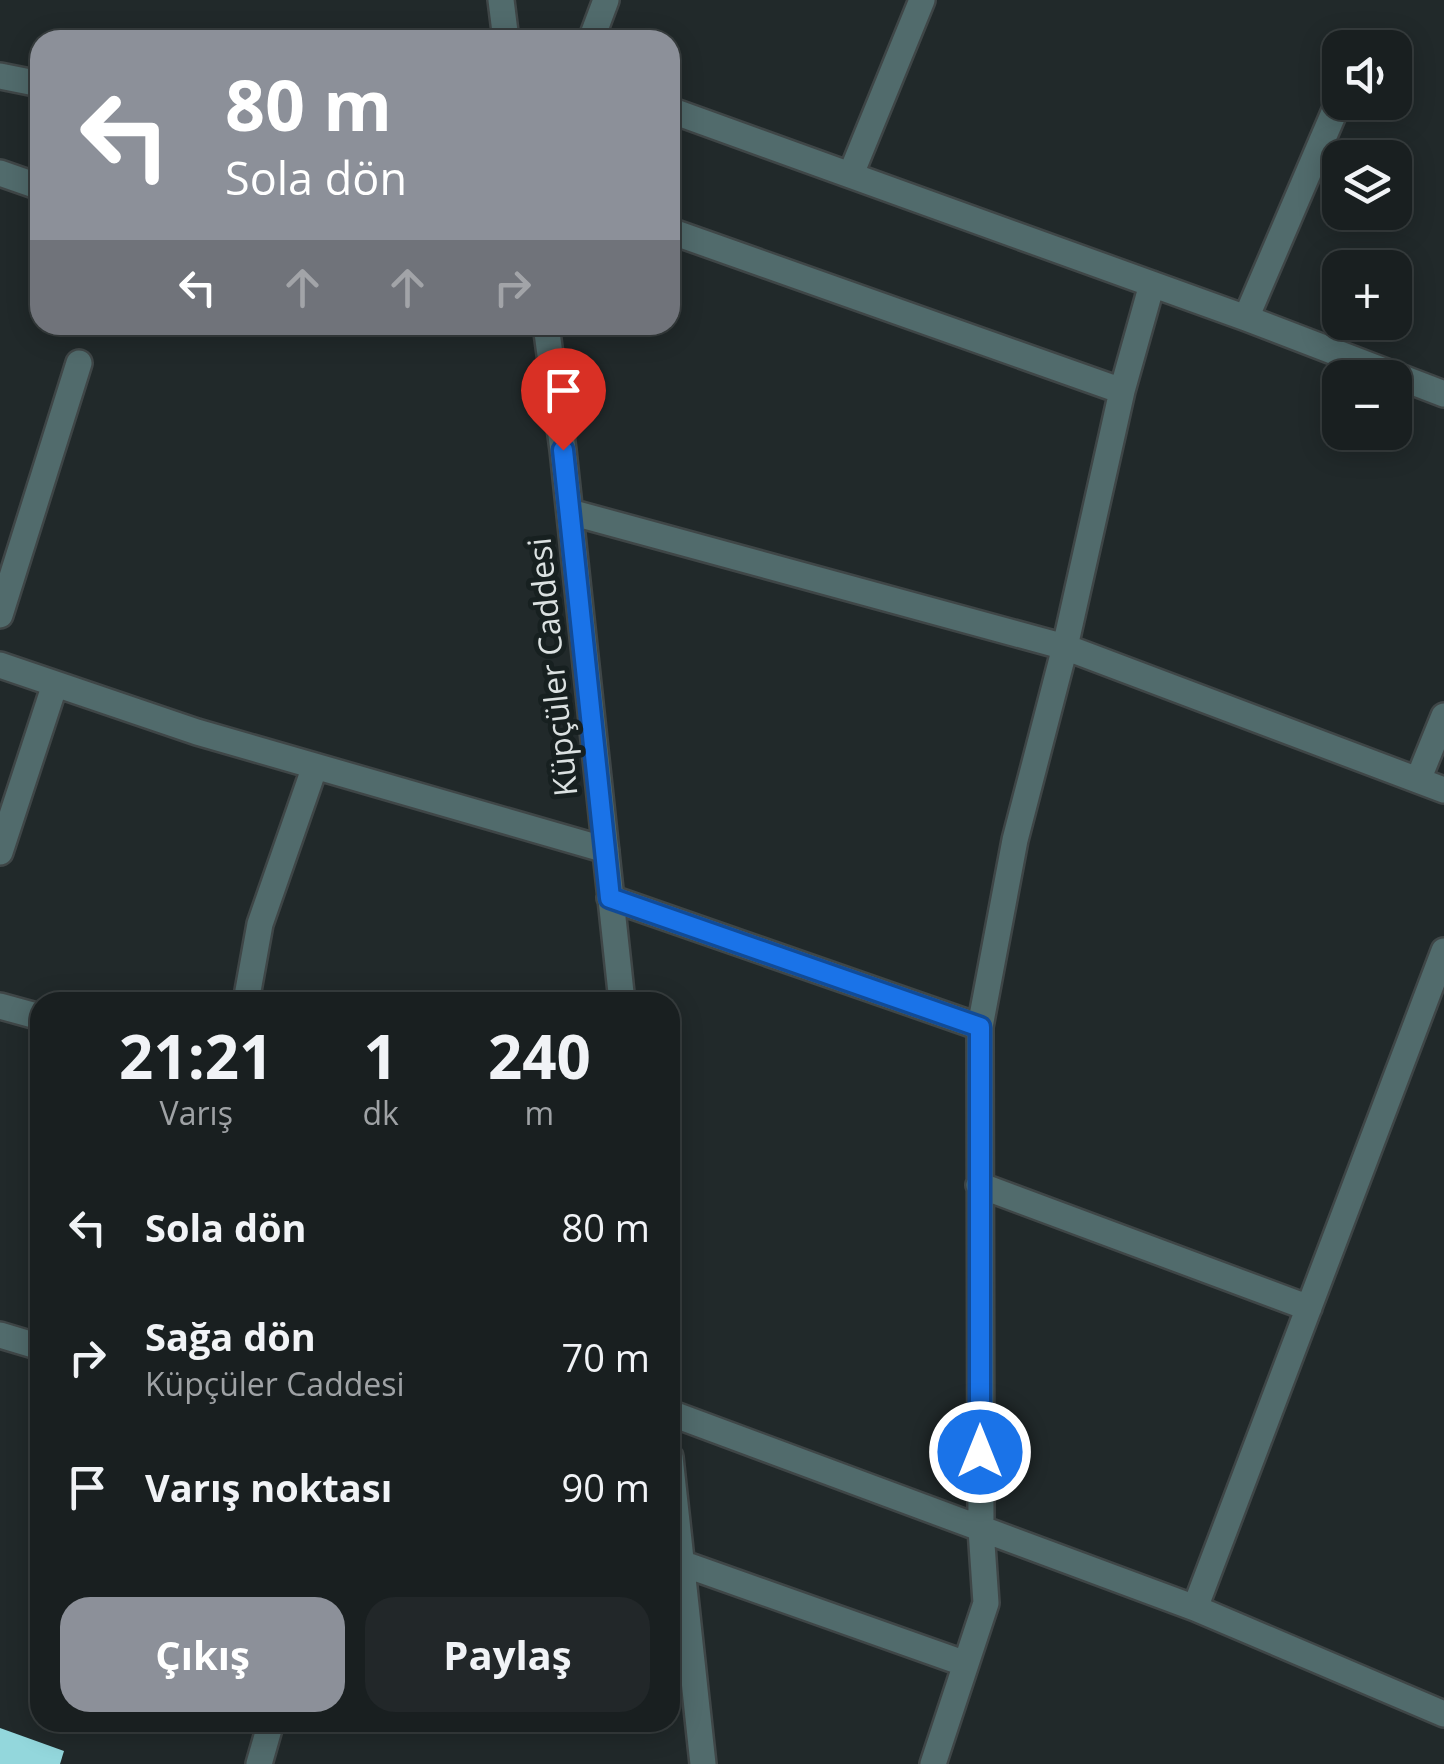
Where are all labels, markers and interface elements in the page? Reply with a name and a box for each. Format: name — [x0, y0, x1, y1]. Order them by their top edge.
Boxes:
map controls — [1322, 30, 1412, 450]
button: sound — [1322, 30, 1412, 120]
text: 80 m — [225, 56, 392, 152]
icon: left — [60, 70, 190, 200]
button: layers — [1322, 140, 1412, 230]
text: Sola dön — [225, 147, 407, 208]
button: + — [1322, 250, 1412, 340]
icon: left — [170, 260, 225, 315]
icon: ahead — [275, 260, 330, 315]
icon: ahead — [380, 260, 435, 315]
icon: right — [485, 260, 540, 315]
pin — [521, 348, 606, 451]
button: − — [1322, 360, 1412, 450]
icon: arrive — [536, 363, 591, 418]
street label: Küpçüler Caddesi — [517, 536, 586, 798]
text: 21:21 — [119, 1015, 273, 1097]
text: 1 — [364, 1015, 398, 1097]
text: 240 — [488, 1015, 591, 1097]
text: Varış — [160, 1091, 233, 1134]
text: dk — [363, 1091, 399, 1134]
text: m — [525, 1091, 554, 1134]
icon: left — [60, 1200, 115, 1255]
text: Sola dön — [145, 1201, 306, 1253]
text: 80 m — [561, 1201, 650, 1253]
text: Sağa dön — [145, 1310, 316, 1362]
icon: right — [60, 1330, 115, 1385]
text: 70 m — [561, 1331, 650, 1383]
text: Küpçüler Caddesi — [145, 1362, 405, 1405]
position arrow — [928, 1400, 1032, 1504]
icon: arrive — [60, 1460, 115, 1515]
text: Varış noktası — [145, 1461, 392, 1513]
text: 90 m — [561, 1461, 650, 1513]
button: Çıkış — [60, 1597, 345, 1712]
button: Paylaş — [365, 1597, 650, 1712]

